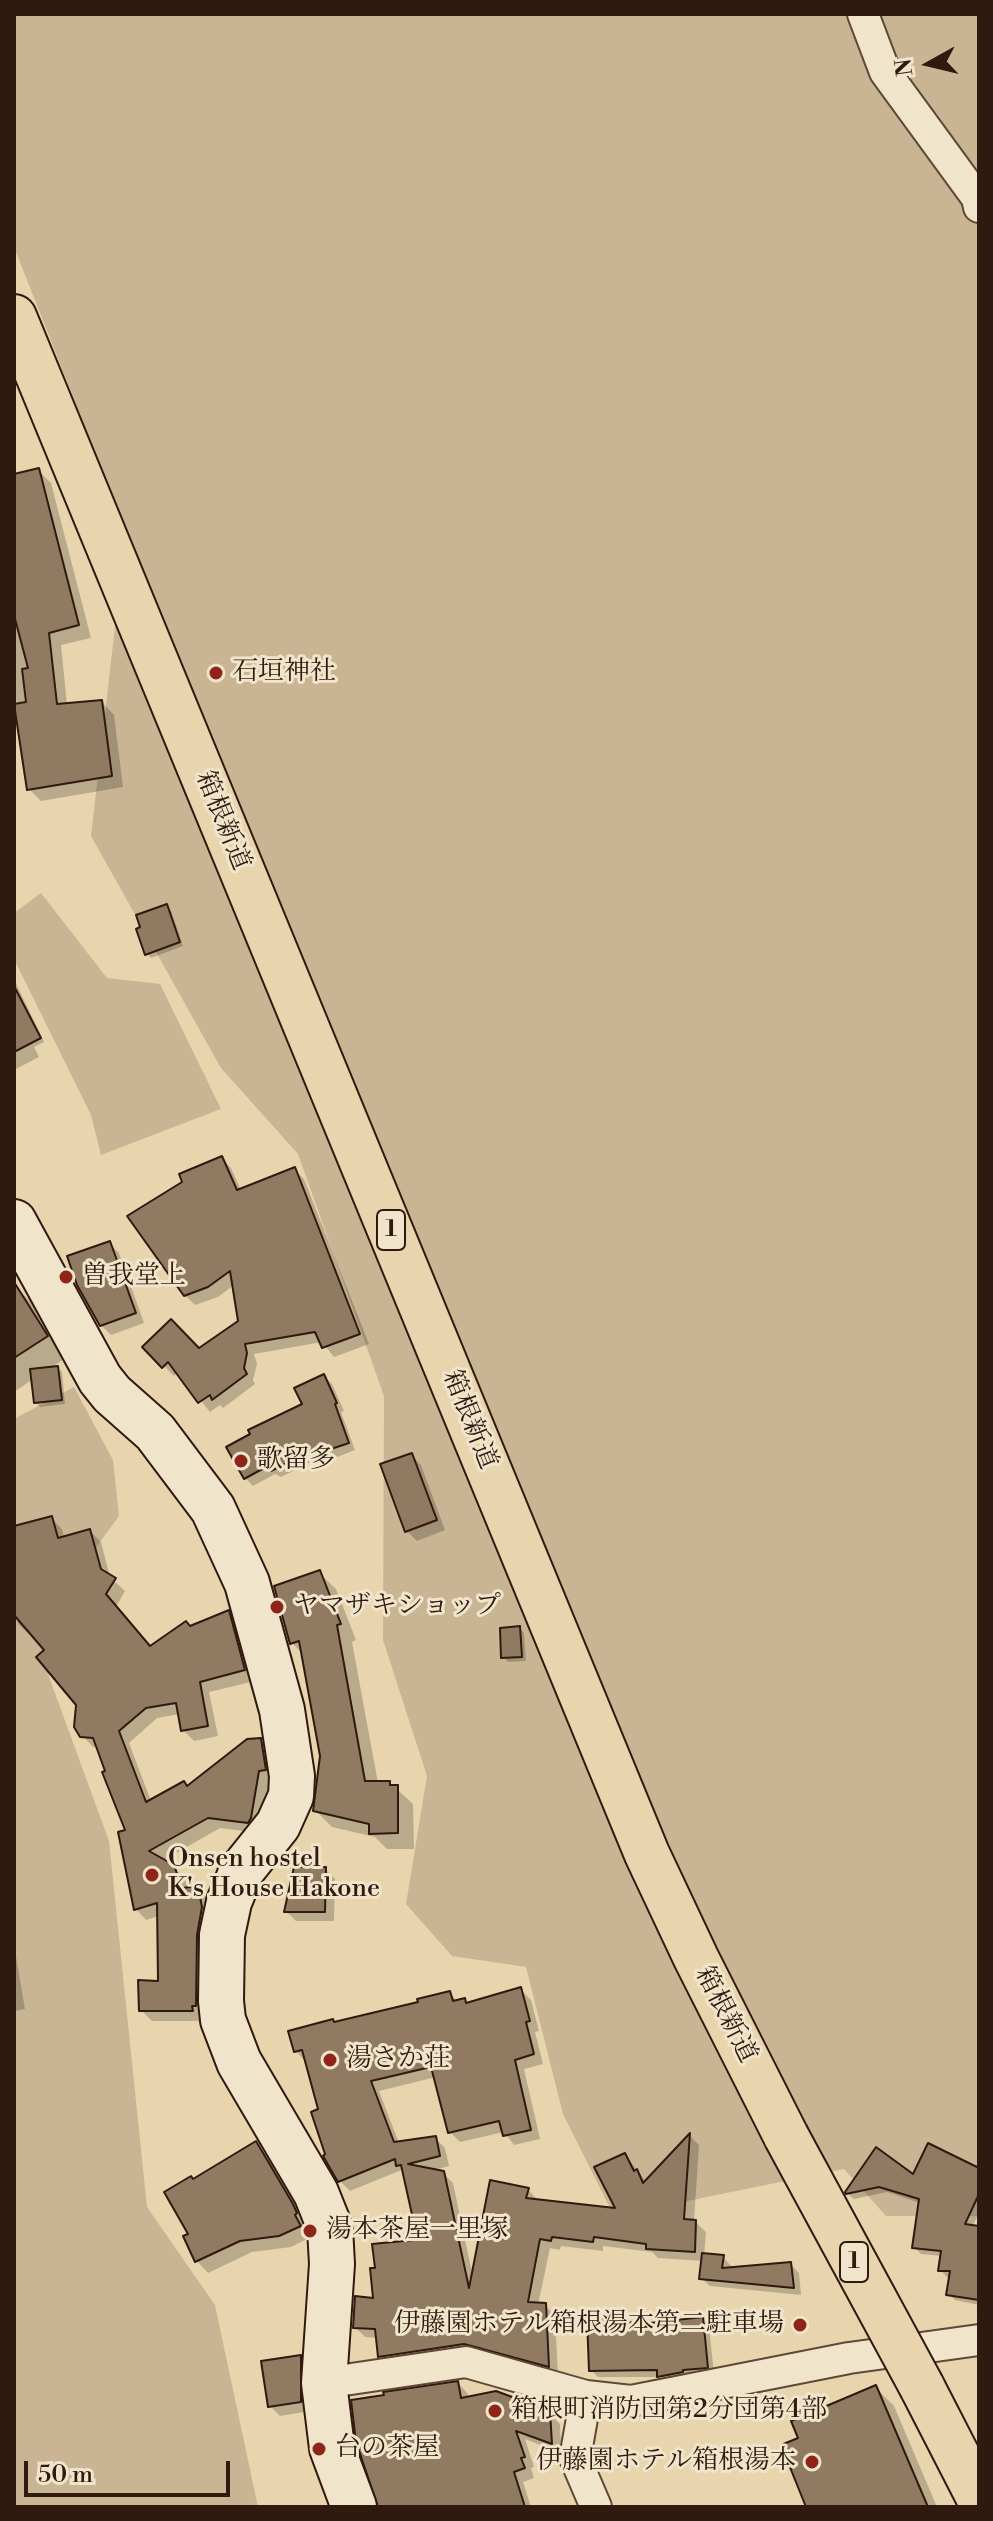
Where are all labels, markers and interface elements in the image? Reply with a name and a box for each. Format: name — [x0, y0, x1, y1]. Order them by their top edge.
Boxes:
north arrow — [889, 24, 969, 104]
text: N — [890, 57, 919, 78]
place label: 石垣神社 — [232, 657, 336, 689]
marker: 石垣神社 — [207, 664, 225, 682]
street label: 箱根新道 — [188, 767, 256, 875]
road number: 1 — [377, 1210, 405, 1250]
place label: 曽我堂上 — [82, 1261, 186, 1293]
marker: 曽我堂上 — [57, 1268, 75, 1286]
street label: 箱根新道 — [435, 1366, 503, 1474]
place label: 歌留多 — [257, 1445, 335, 1477]
marker: 歌留多 — [232, 1452, 250, 1470]
place label: ヤマザキショップ — [293, 1591, 501, 1623]
marker: ヤマザキショップ — [268, 1598, 286, 1616]
place label: Onsen hostel K's House Hakone — [168, 1844, 380, 1906]
marker: Onsen hostel K's House Hakone — [143, 1866, 161, 1884]
street label: 箱根新道 — [687, 1962, 763, 2068]
place label: 湯さか荘 — [346, 2044, 450, 2076]
marker: 湯さか荘 — [321, 2051, 339, 2069]
place label: 湯本茶屋一里塚 — [326, 2215, 508, 2247]
marker: 湯本茶屋一里塚 — [301, 2222, 319, 2240]
road number: 1 — [840, 2242, 868, 2282]
place label: 伊藤園ホテル箱根湯本第二駐車場 — [394, 2309, 784, 2341]
marker: 伊藤園ホテル箱根湯本第二駐車場 — [791, 2316, 809, 2334]
place label: 箱根町消防団第2分団第4部 — [511, 2395, 827, 2427]
marker: 箱根町消防団第2分団第4部 — [486, 2402, 504, 2420]
place label: 台の茶屋 — [335, 2433, 439, 2465]
marker: 台の茶屋 — [310, 2440, 328, 2458]
scale bar — [28, 2445, 234, 2495]
place label: 伊藤園ホテル箱根湯本 — [536, 2446, 796, 2478]
marker: 伊藤園ホテル箱根湯本 — [803, 2453, 821, 2471]
text: 50 m — [38, 2460, 93, 2490]

